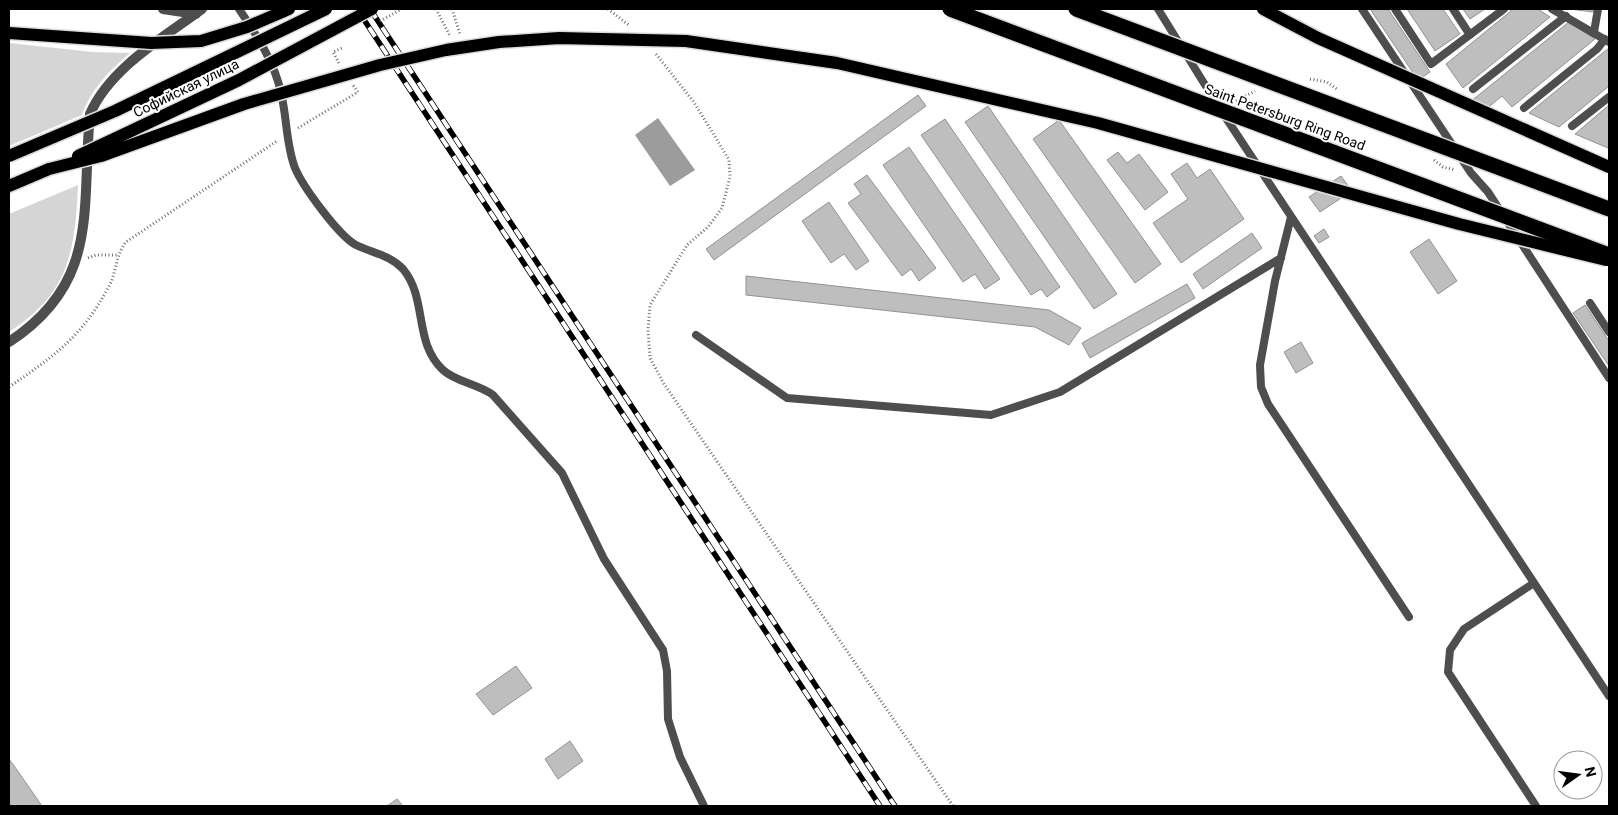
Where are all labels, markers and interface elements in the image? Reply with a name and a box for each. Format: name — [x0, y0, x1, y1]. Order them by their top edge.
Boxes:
street label: Софийская улица — [131, 55, 241, 121]
street label: Saint Petersburg Ring Road — [1202, 80, 1368, 154]
north arrow — [1553, 750, 1603, 800]
text: N — [1582, 765, 1600, 779]

